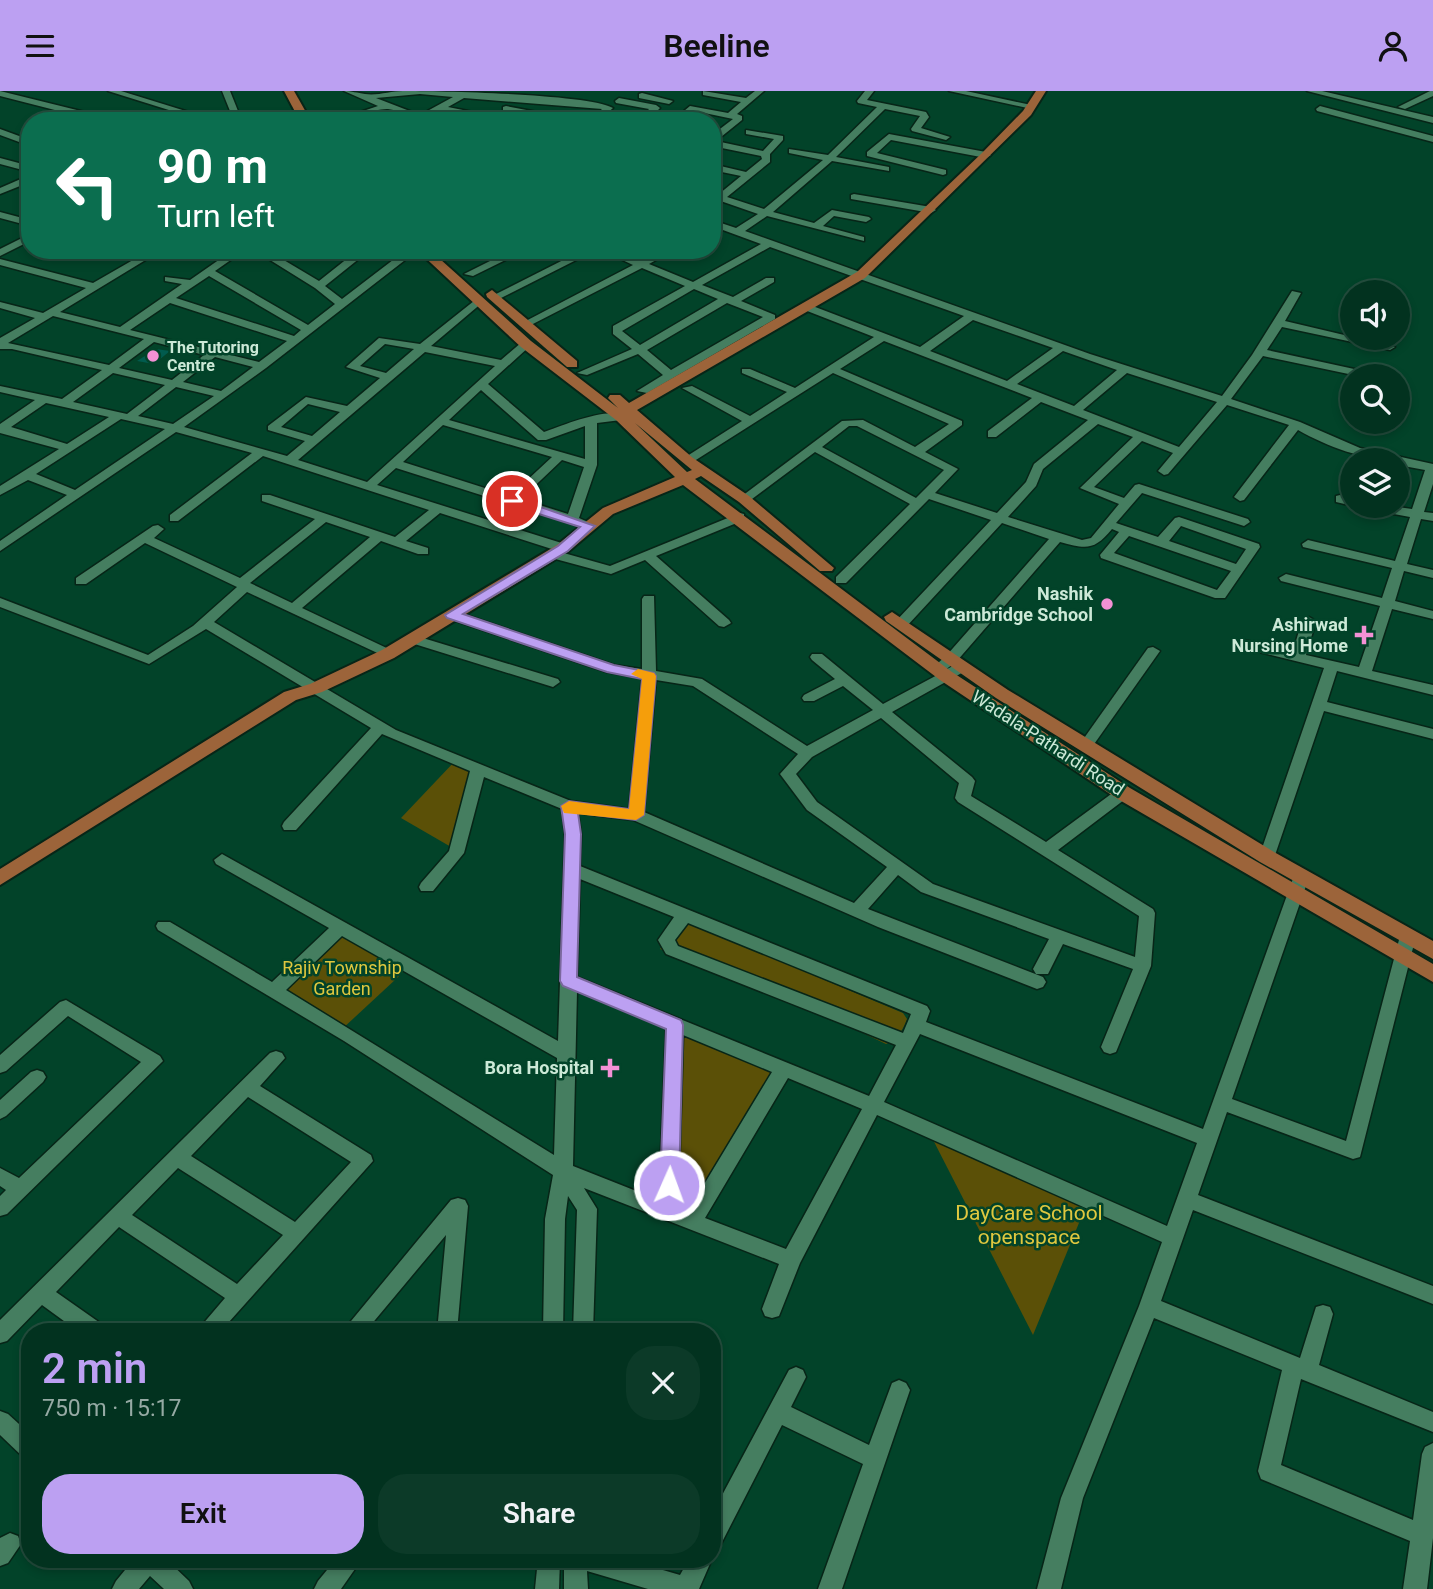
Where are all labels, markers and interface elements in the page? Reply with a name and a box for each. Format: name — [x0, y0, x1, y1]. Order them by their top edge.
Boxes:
icon: menu — [21, 27, 59, 65]
text: Beeline — [663, 27, 770, 65]
icon: person — [1374, 27, 1412, 65]
text: 90 m — [157, 138, 268, 195]
icon: left — [42, 140, 133, 231]
text: Turn left — [157, 197, 275, 235]
map controls — [1340, 280, 1410, 518]
button: sound — [1340, 280, 1410, 350]
place label: The Tutoring Centre — [167, 338, 259, 375]
marker: The Tutoring Centre — [145, 348, 161, 364]
button: search — [1340, 364, 1410, 434]
button: layers — [1340, 448, 1410, 518]
pin — [482, 471, 542, 531]
icon: arrive — [493, 482, 531, 520]
place label: Nashik Cambridge School — [944, 583, 1093, 625]
marker: Nashik Cambridge School — [1099, 596, 1115, 612]
place label: Ashirwad Nursing Home — [1232, 614, 1348, 656]
marker: Ashirwad Nursing Home — [1354, 625, 1374, 645]
street label: Wadala-Pathardi Road — [968, 685, 1128, 800]
park label: Rajiv Township Garden — [282, 957, 402, 999]
place label: Bora Hospital — [484, 1057, 594, 1078]
marker: Bora Hospital — [600, 1058, 620, 1078]
position arrow — [632, 1148, 706, 1222]
park label: DayCare School openspace — [955, 1201, 1103, 1249]
text: 2 min — [42, 1344, 147, 1393]
button: close — [626, 1346, 700, 1420]
text: 750 m · 15:17 — [42, 1395, 181, 1422]
button: Exit — [42, 1474, 364, 1554]
button: Share — [378, 1474, 700, 1554]

